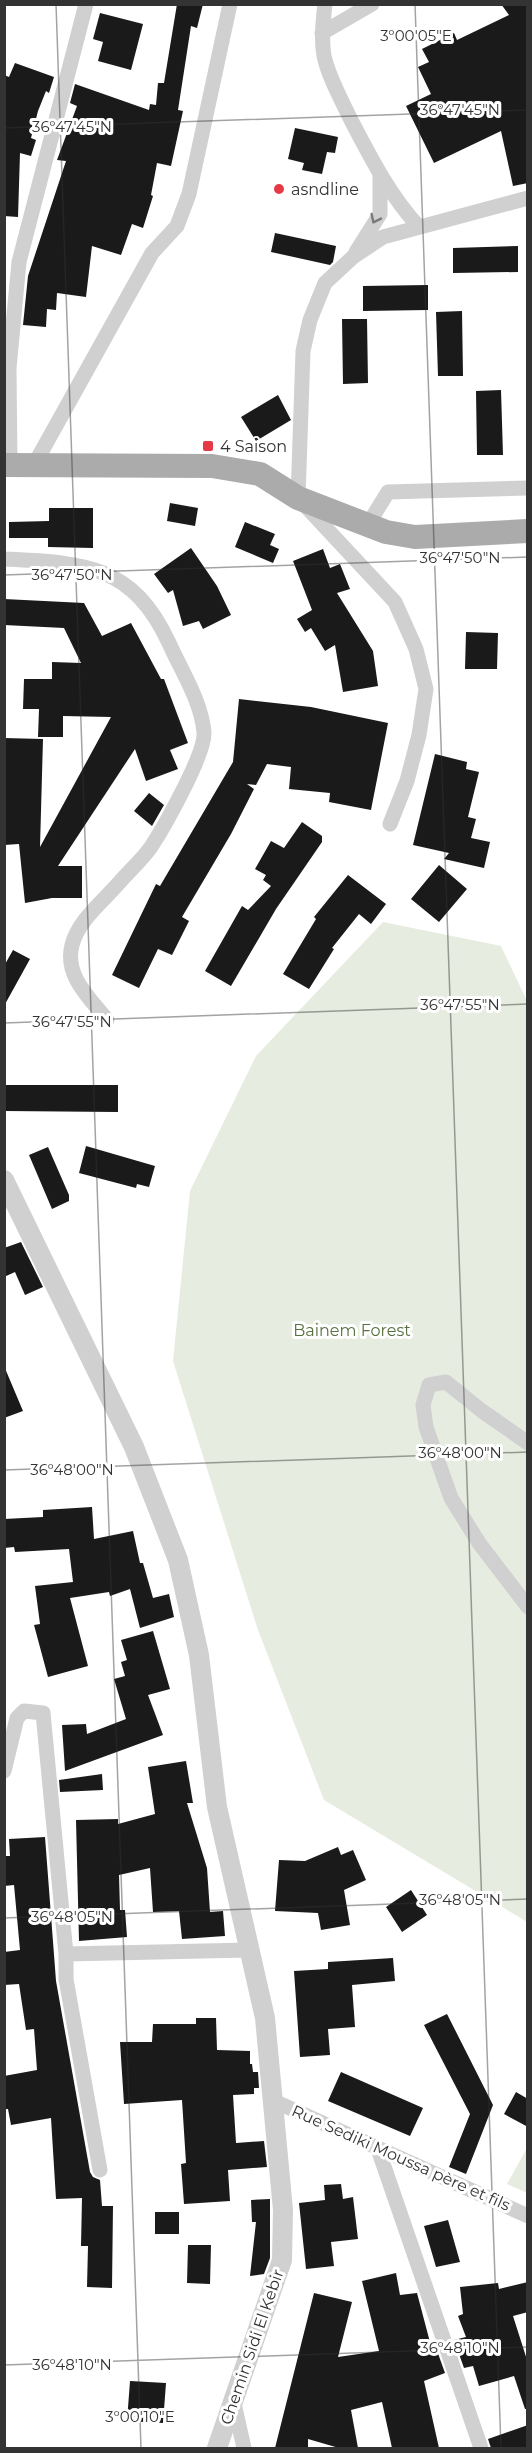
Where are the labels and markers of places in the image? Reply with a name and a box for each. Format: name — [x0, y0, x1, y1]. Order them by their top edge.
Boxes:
place label: asndline — [291, 180, 359, 199]
marker: asndline — [272, 182, 286, 196]
place label: 4 Saison — [220, 437, 287, 456]
marker: 4 Saison — [201, 439, 215, 453]

